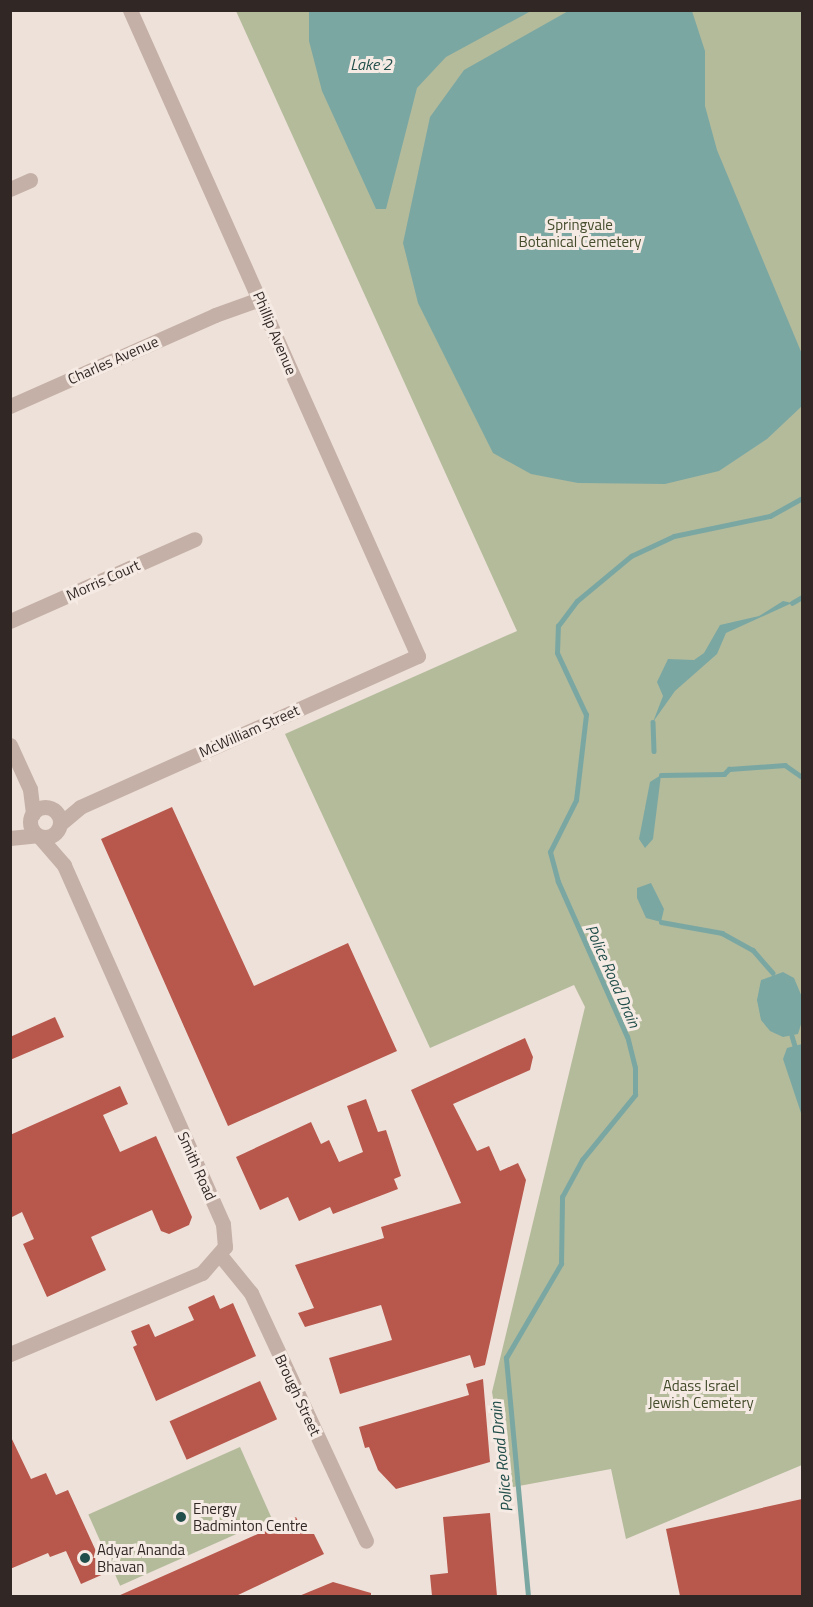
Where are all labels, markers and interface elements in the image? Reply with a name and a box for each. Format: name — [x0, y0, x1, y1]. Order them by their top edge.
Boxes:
water label: Lake 2 — [350, 54, 392, 74]
park label: Springvale Botanical Cemetery — [519, 215, 641, 250]
street label: Phillip Avenue — [249, 289, 301, 377]
street label: Charles Avenue — [65, 332, 161, 388]
street label: Morris Court — [63, 556, 143, 604]
street label: McWilliam Street — [196, 701, 302, 761]
water label: Police Road Drain — [582, 921, 644, 1031]
street label: Smith Road — [174, 1129, 220, 1203]
street label: Brough Street — [271, 1351, 325, 1439]
park label: Adass Israel Jewish Cemetery — [648, 1376, 754, 1411]
water label: Police Road Drain — [486, 1401, 516, 1513]
place label: Energy Badminton Centre — [193, 1499, 308, 1534]
marker: Energy Badminton Centre — [174, 1510, 188, 1524]
place label: Adyar Ananda Bhavan — [97, 1540, 185, 1575]
marker: Adyar Ananda Bhavan — [78, 1551, 92, 1565]

